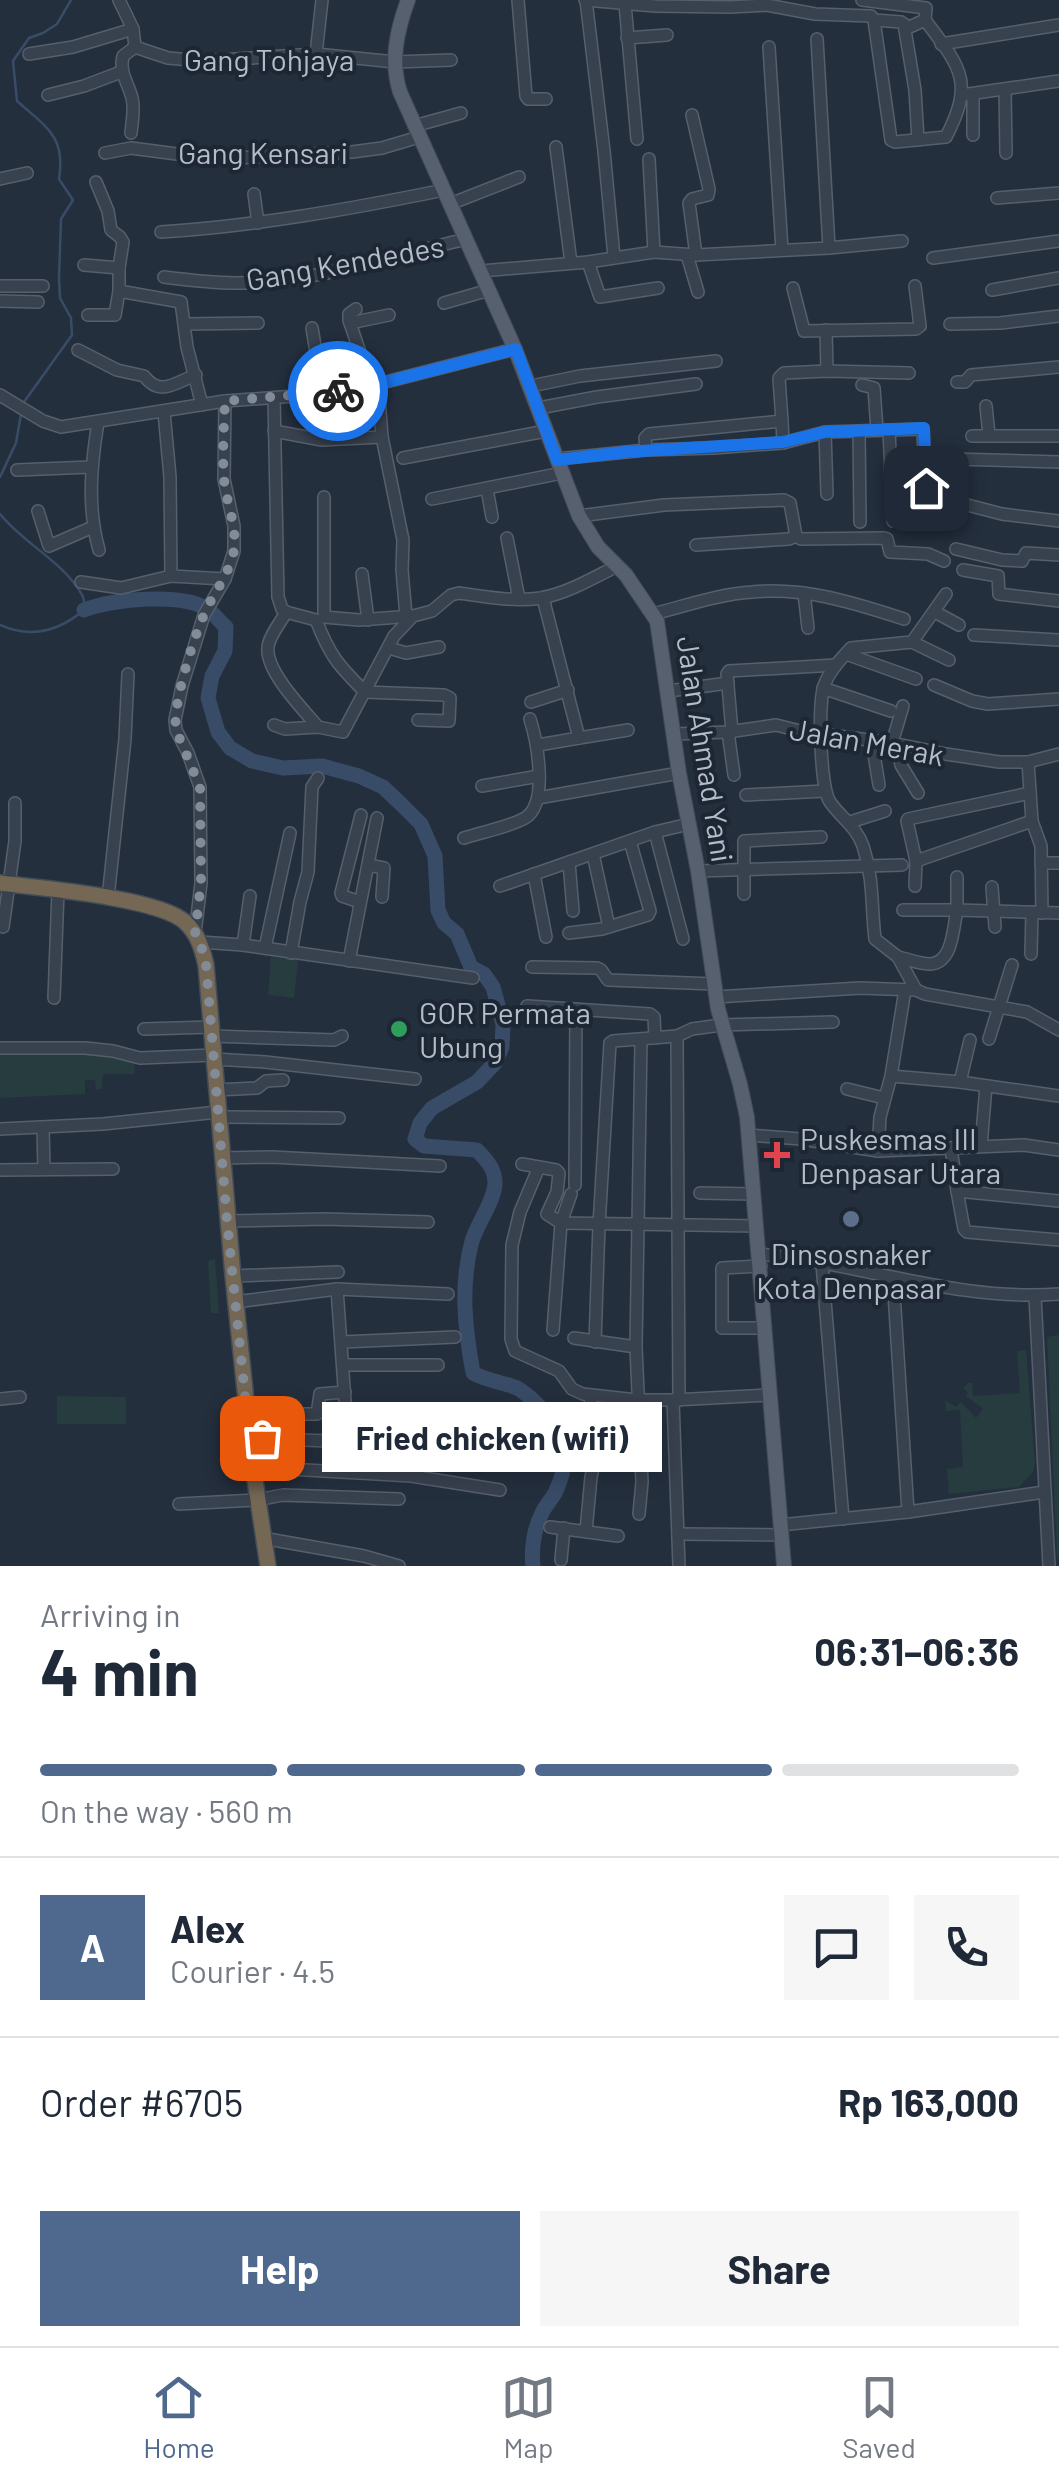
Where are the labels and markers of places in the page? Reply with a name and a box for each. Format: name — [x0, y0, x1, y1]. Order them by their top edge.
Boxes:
pin — [884, 446, 969, 531]
place label: GOR Permata Ubung — [419, 994, 591, 1064]
marker: GOR Permata Ubung — [388, 1018, 410, 1040]
place label: Puskesmas III Denpasar Utara — [800, 1120, 1001, 1190]
marker: Puskesmas III Denpasar Utara — [764, 1142, 790, 1168]
marker: Dinsosnaker Kota Denpasar — [840, 1208, 862, 1230]
place label: Dinsosnaker Kota Denpasar — [756, 1235, 946, 1305]
pin — [220, 1396, 305, 1481]
callout: Fried chicken (wifi) — [322, 1403, 662, 1473]

